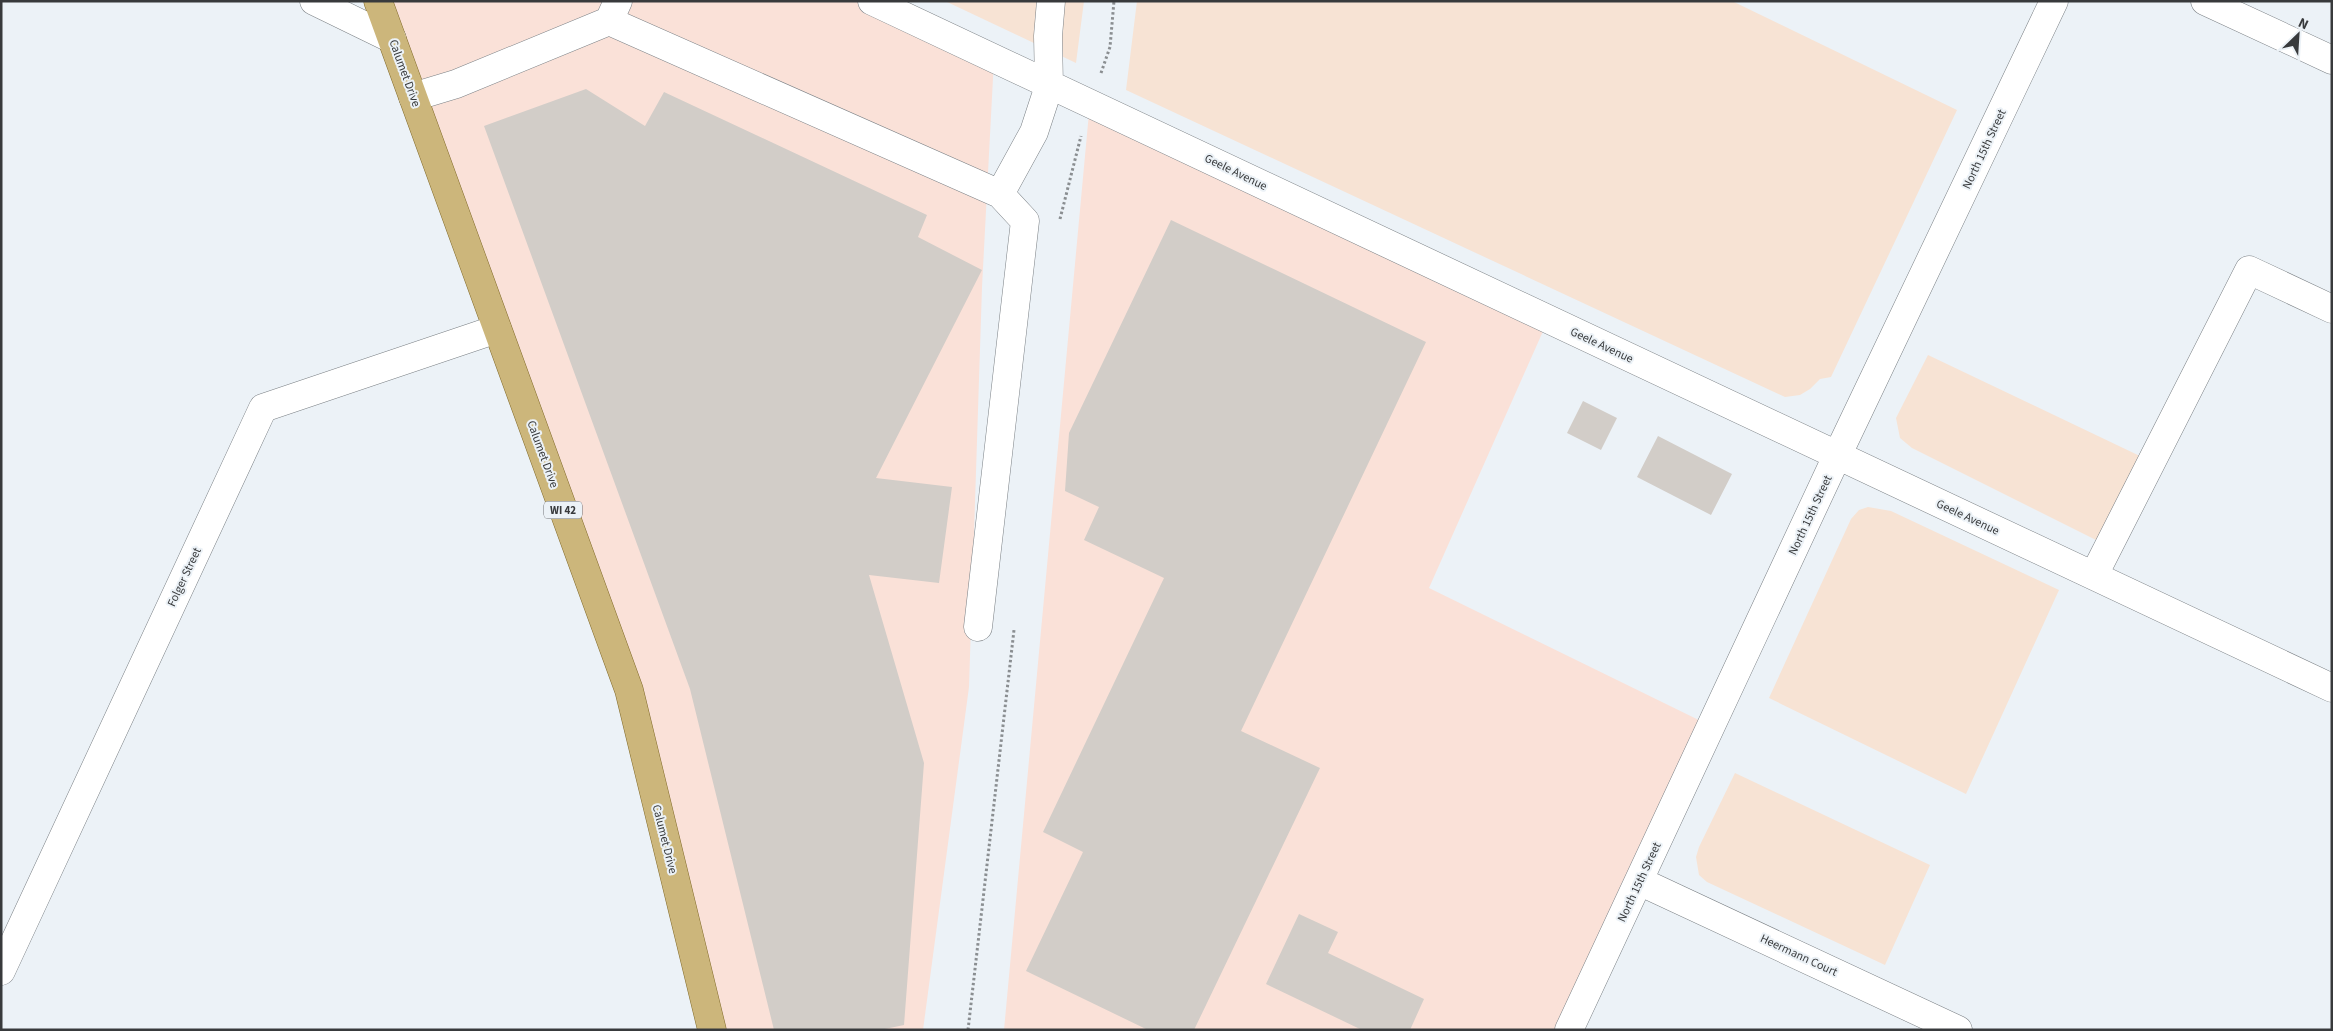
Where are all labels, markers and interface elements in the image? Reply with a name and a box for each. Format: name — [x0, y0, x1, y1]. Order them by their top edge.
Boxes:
north arrow — [2273, 10, 2323, 60]
text: N — [2295, 13, 2312, 35]
street label: Calumet Drive — [384, 37, 425, 109]
street label: North 15th Street — [1958, 106, 2010, 192]
street label: Geele Avenue — [1202, 150, 1270, 195]
street label: Geele Avenue — [1568, 323, 1636, 367]
street label: Calumet Drive — [522, 418, 563, 490]
street label: North 15th Street — [1784, 472, 1836, 558]
street label: Geele Avenue — [1934, 495, 2002, 539]
road number: WI 42 — [544, 502, 582, 518]
street label: Folger Street — [163, 545, 206, 610]
street label: Calumet Drive — [648, 803, 681, 876]
street label: North 15th Street — [1613, 839, 1665, 925]
street label: Heermann Court — [1757, 930, 1840, 981]

